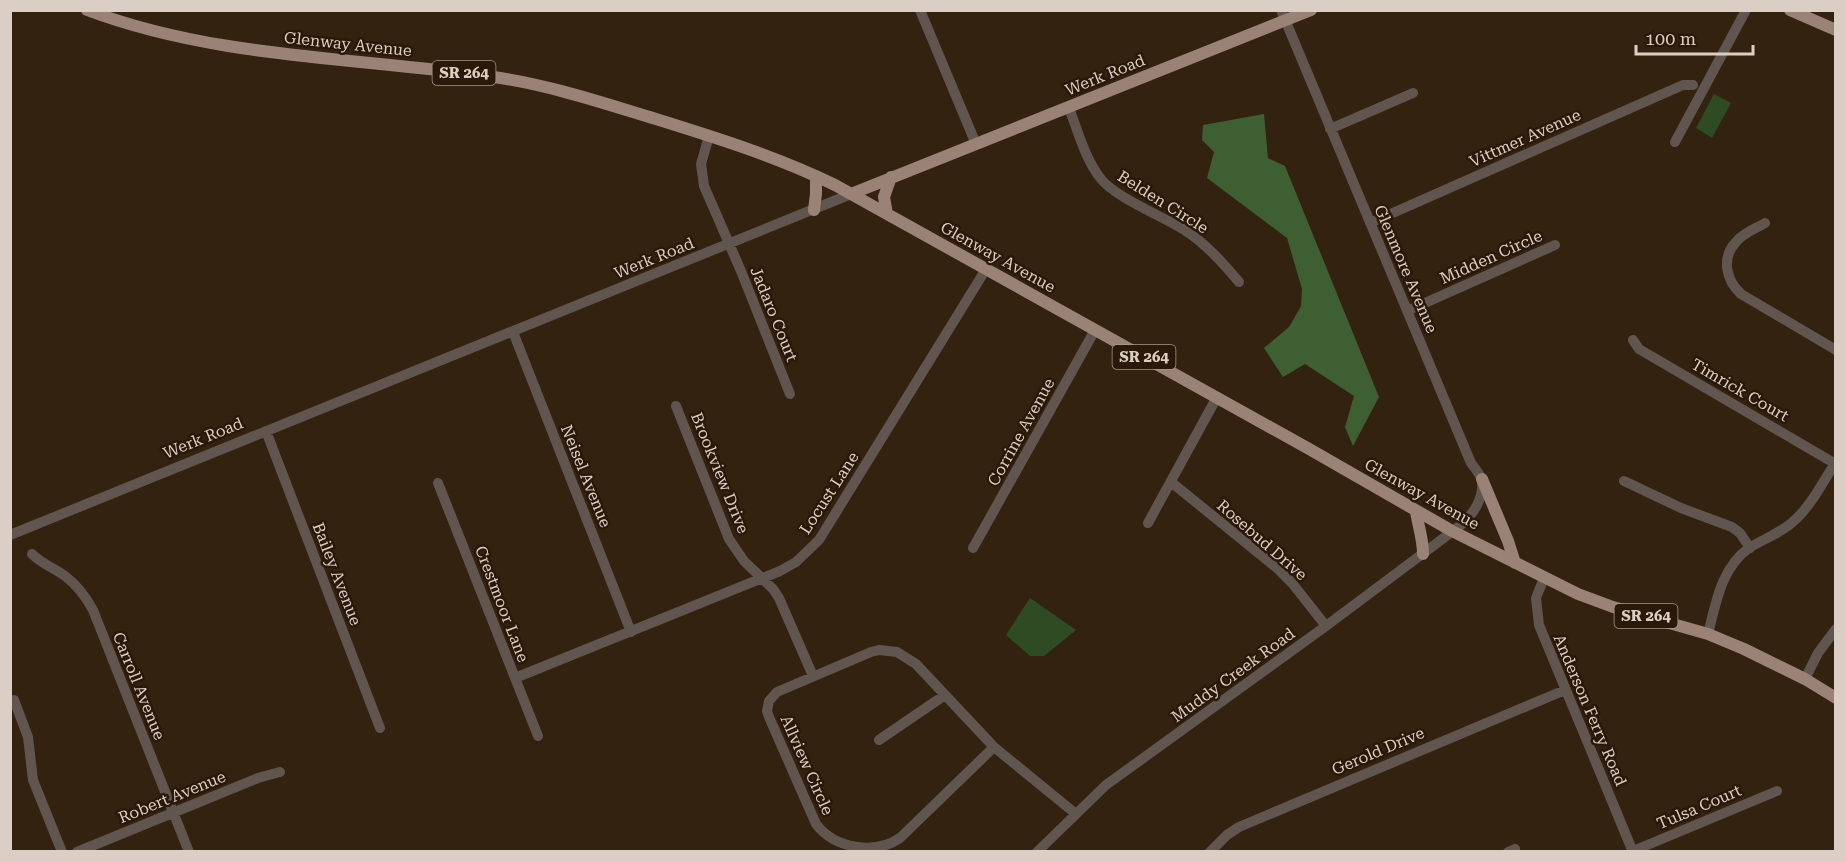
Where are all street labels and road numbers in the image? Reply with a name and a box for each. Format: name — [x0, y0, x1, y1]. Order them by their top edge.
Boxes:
street label: Glenway Avenue — [283, 28, 413, 60]
street label: Werk Road — [1062, 50, 1148, 100]
road number: SR 264 — [432, 61, 496, 85]
street label: Vittmer Avenue — [1466, 105, 1584, 171]
street label: Belden Circle — [1114, 166, 1212, 238]
street label: Glenmore Avenue — [1370, 202, 1442, 336]
street label: Glenway Avenue — [937, 218, 1059, 297]
street label: Midden Circle — [1437, 226, 1545, 288]
street label: Werk Road — [611, 233, 697, 283]
street label: Jadaro Court — [746, 264, 802, 364]
road number: SR 264 — [1112, 345, 1176, 369]
street label: Timrick Court — [1688, 354, 1792, 426]
street label: Corrine Avenue — [984, 375, 1059, 489]
street label: Brookview Drive — [687, 410, 753, 536]
street label: Werk Road — [160, 413, 246, 463]
street label: Neisel Avenue — [557, 422, 615, 530]
street label: Locust Lane — [795, 448, 863, 538]
street label: Glenway Avenue — [1361, 455, 1483, 534]
street label: Rosebud Drive — [1213, 496, 1311, 584]
street label: Bailey Avenue — [309, 520, 365, 628]
street label: Crestmoor Lane — [471, 543, 533, 665]
road number: SR 264 — [1614, 604, 1678, 628]
street label: Muddy Creek Road — [1167, 624, 1299, 726]
street label: Carroll Avenue — [109, 629, 169, 743]
street label: Anderson Ferry Road — [1549, 631, 1631, 789]
street label: Allview Circle — [776, 712, 838, 818]
street label: Gerold Drive — [1329, 723, 1427, 779]
street label: Robert Avenue — [116, 767, 229, 827]
street label: Tulsa Court — [1654, 781, 1744, 833]

